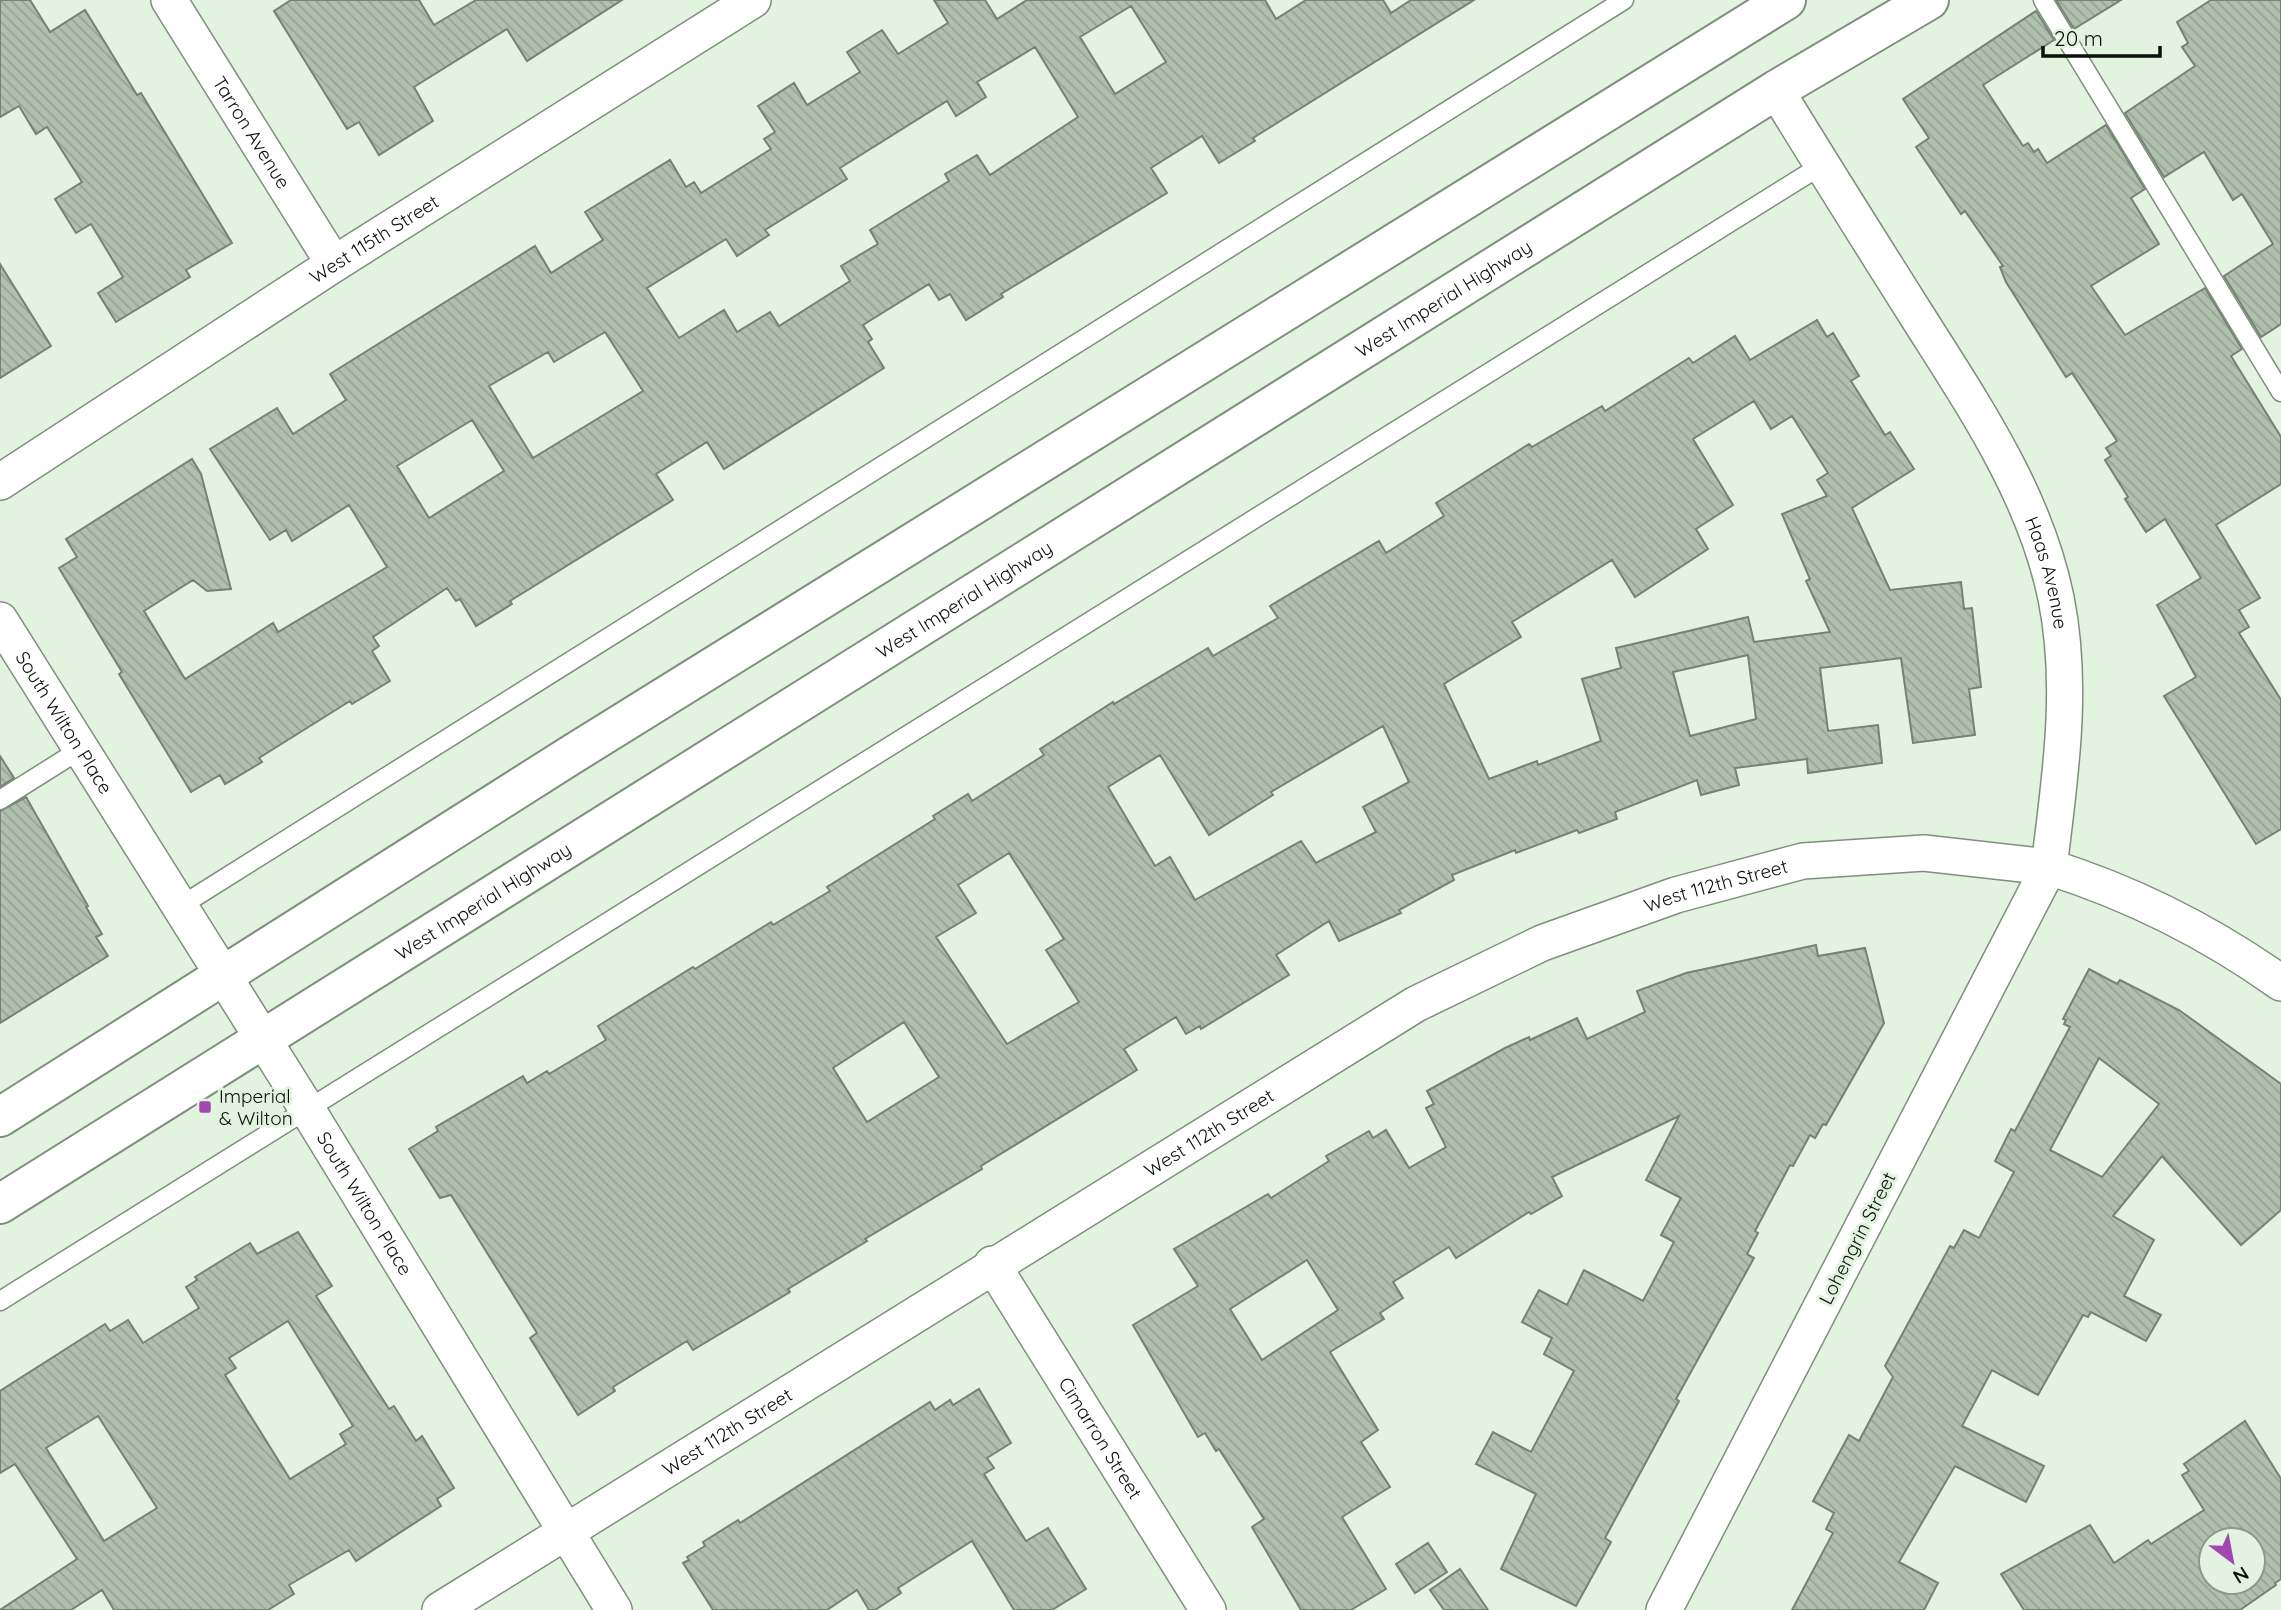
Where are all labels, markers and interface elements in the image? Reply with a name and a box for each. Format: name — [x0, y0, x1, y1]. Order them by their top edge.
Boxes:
scale bar — [2043, 14, 2160, 58]
text: 20 m — [2054, 25, 2103, 51]
street label: Tarron Avenue — [208, 72, 296, 193]
street label: West 115th Street — [305, 189, 443, 289]
street label: West Imperial Highway — [1351, 234, 1536, 363]
street label: Haas Avenue — [2020, 513, 2073, 631]
street label: West Imperial Highway — [872, 535, 1057, 663]
street label: South Wilton Place — [11, 647, 118, 798]
street label: West Imperial Highway — [390, 837, 575, 965]
street label: West 112th Street — [1641, 854, 1790, 918]
street label: West 112th Street — [1139, 1083, 1278, 1182]
place label: Imperial & Wilton — [219, 1084, 293, 1130]
marker: Imperial & Wilton — [197, 1099, 213, 1115]
street label: South Wilton Place — [312, 1127, 418, 1280]
street label: Lohengrin Street — [1813, 1168, 1901, 1308]
street label: Cimarron Street — [1054, 1372, 1148, 1503]
street label: West 112th Street — [658, 1382, 797, 1481]
north arrow — [2197, 1526, 2267, 1596]
text: N — [2229, 1562, 2253, 1589]

